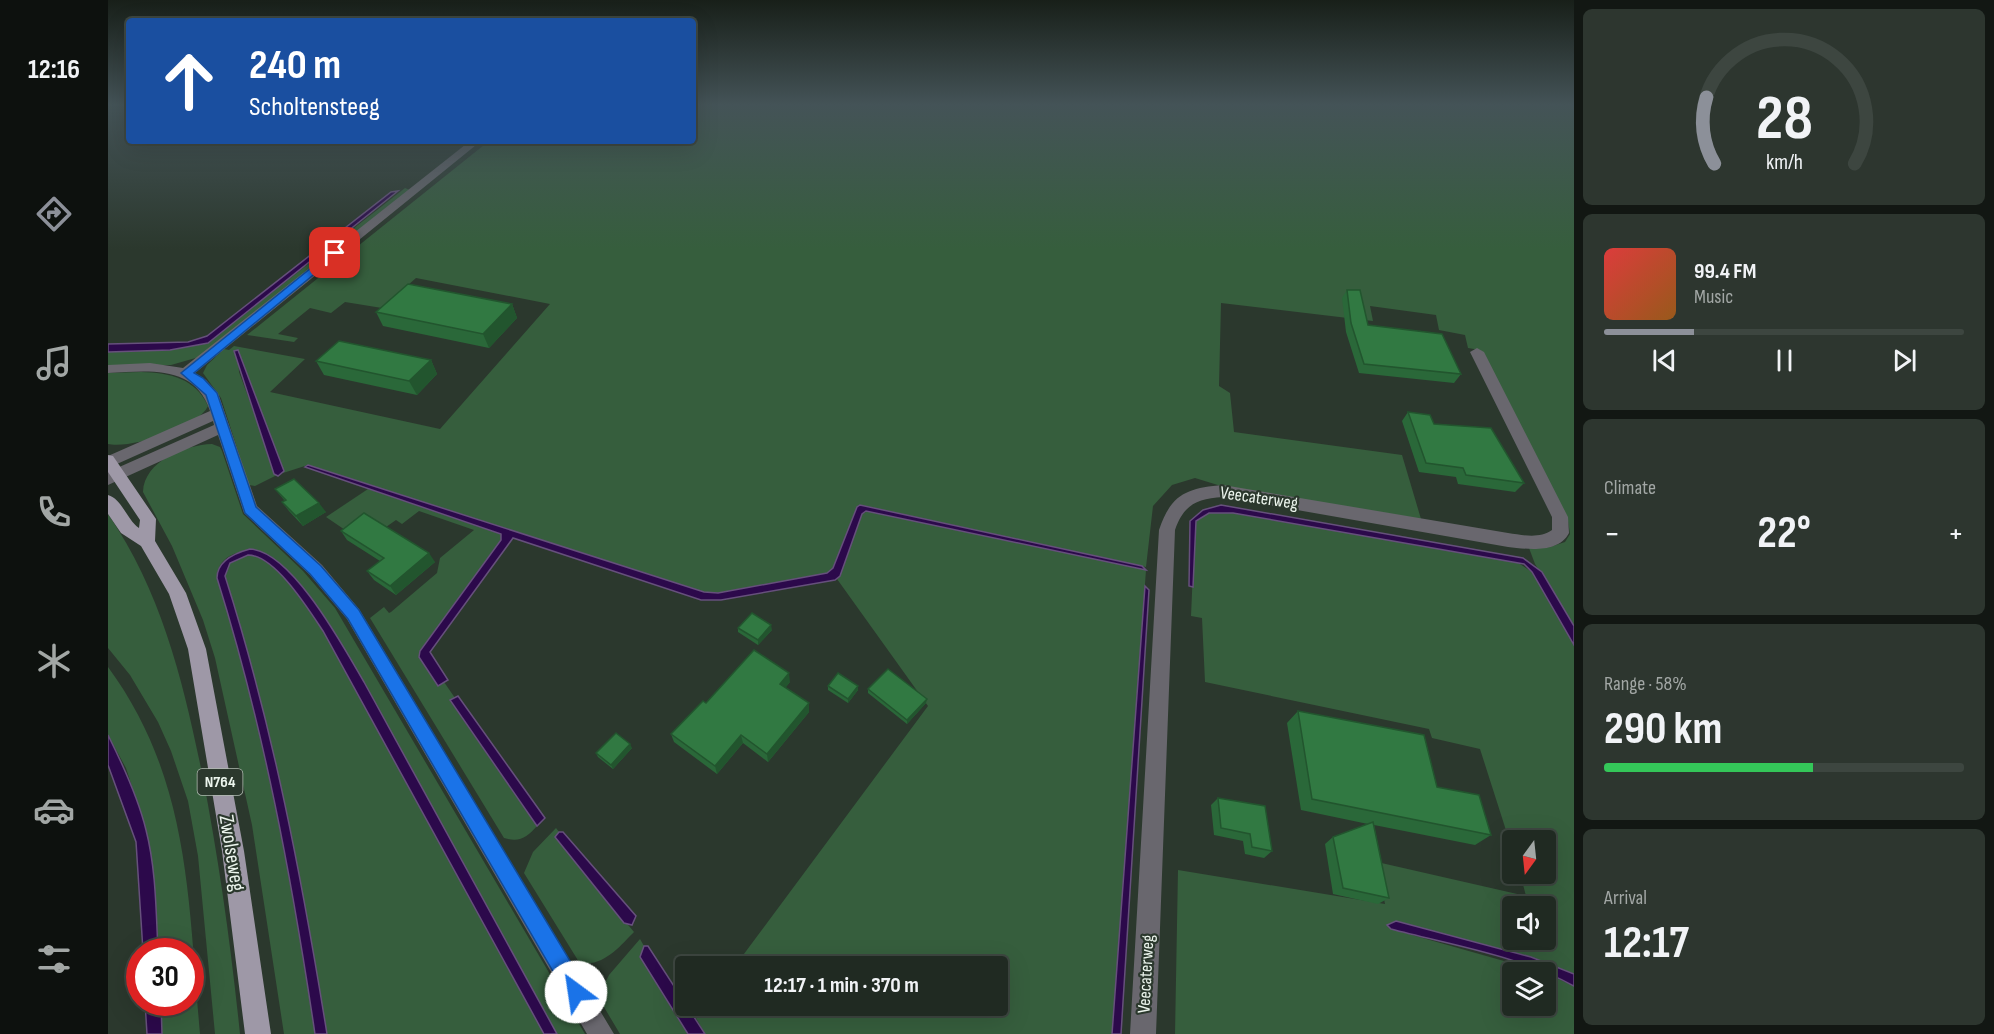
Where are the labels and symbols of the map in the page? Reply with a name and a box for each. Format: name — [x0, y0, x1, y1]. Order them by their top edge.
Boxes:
pin — [309, 227, 360, 278]
street label: Veecaterweg — [1219, 482, 1299, 514]
road number: N764 — [198, 769, 242, 795]
street label: Zwolseweg — [214, 813, 250, 893]
north arrow — [1502, 830, 1556, 884]
street label: Veecaterweg — [1133, 934, 1159, 1014]
speed limit sign: 30 — [126, 938, 204, 1016]
position arrow — [544, 960, 608, 1024]

